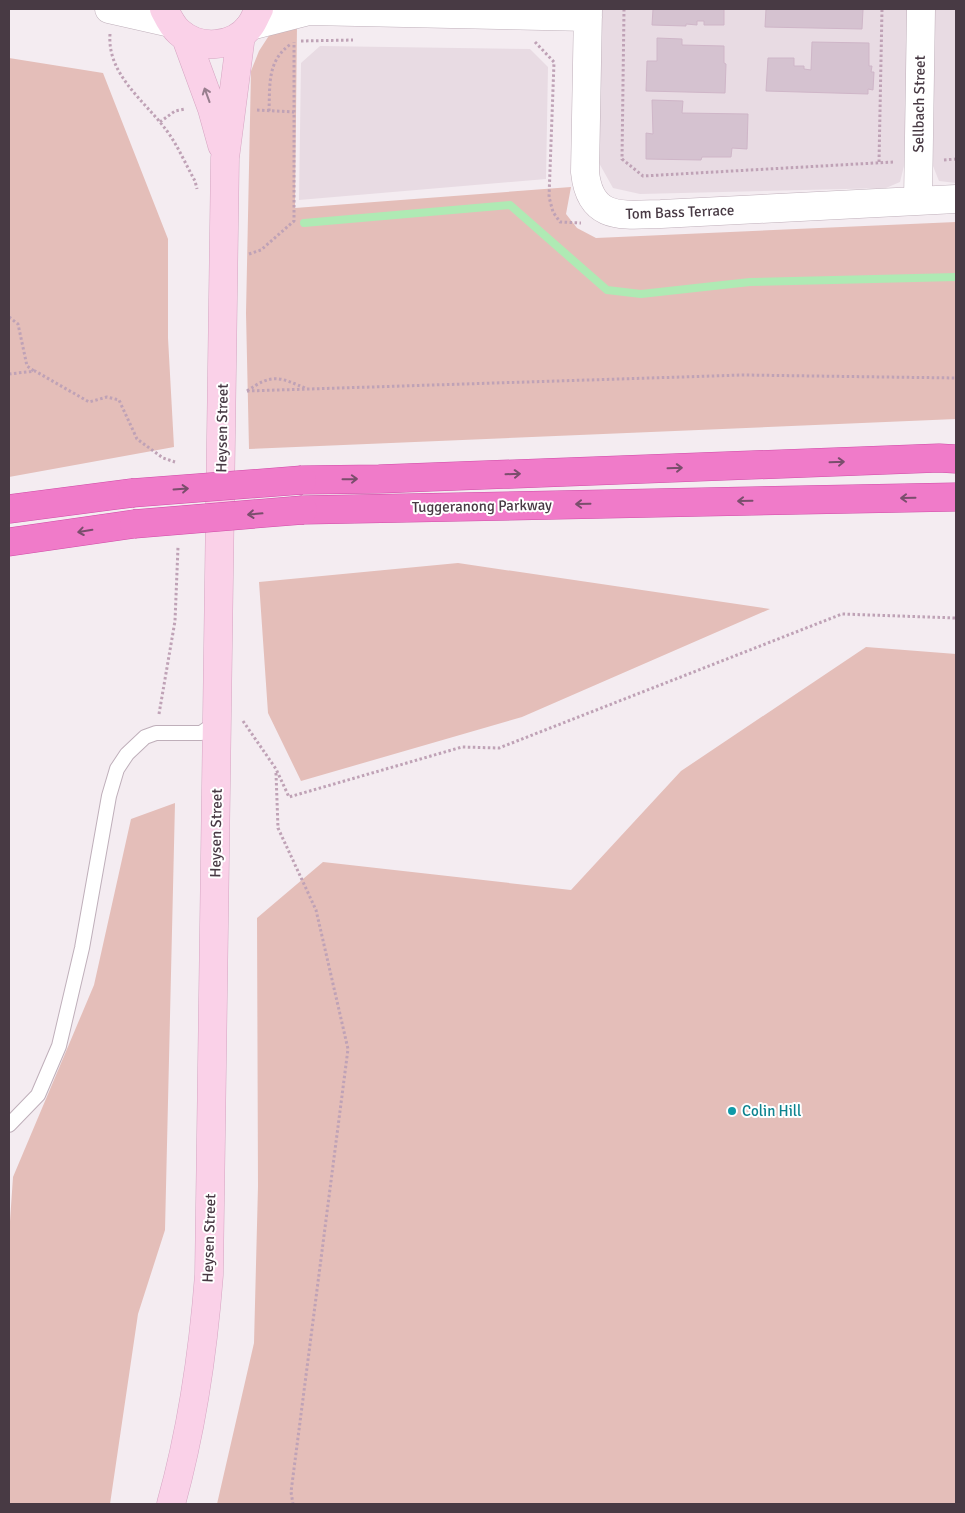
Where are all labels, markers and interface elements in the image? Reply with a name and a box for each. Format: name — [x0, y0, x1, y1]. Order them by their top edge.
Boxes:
street label: Sellbach Street — [909, 55, 929, 153]
one-way arrow — [202, 87, 211, 103]
street label: Tom Bass Terrace — [625, 201, 735, 223]
street label: Heysen Street — [212, 383, 232, 473]
one-way arrow — [829, 457, 845, 466]
one-way arrow — [666, 463, 683, 473]
one-way arrow — [504, 469, 520, 479]
one-way arrow — [342, 474, 358, 484]
one-way arrow — [173, 485, 189, 494]
one-way arrow — [900, 493, 916, 502]
street label: Tuggeranong Parkway — [412, 496, 552, 516]
one-way arrow — [737, 496, 754, 506]
one-way arrow — [575, 499, 591, 509]
one-way arrow — [247, 509, 263, 518]
one-way arrow — [78, 526, 94, 536]
street label: Heysen Street — [206, 788, 226, 878]
place label: Colin Hill — [742, 1102, 801, 1120]
marker: Colin Hill — [726, 1105, 738, 1117]
street label: Heysen Street — [198, 1193, 220, 1283]

